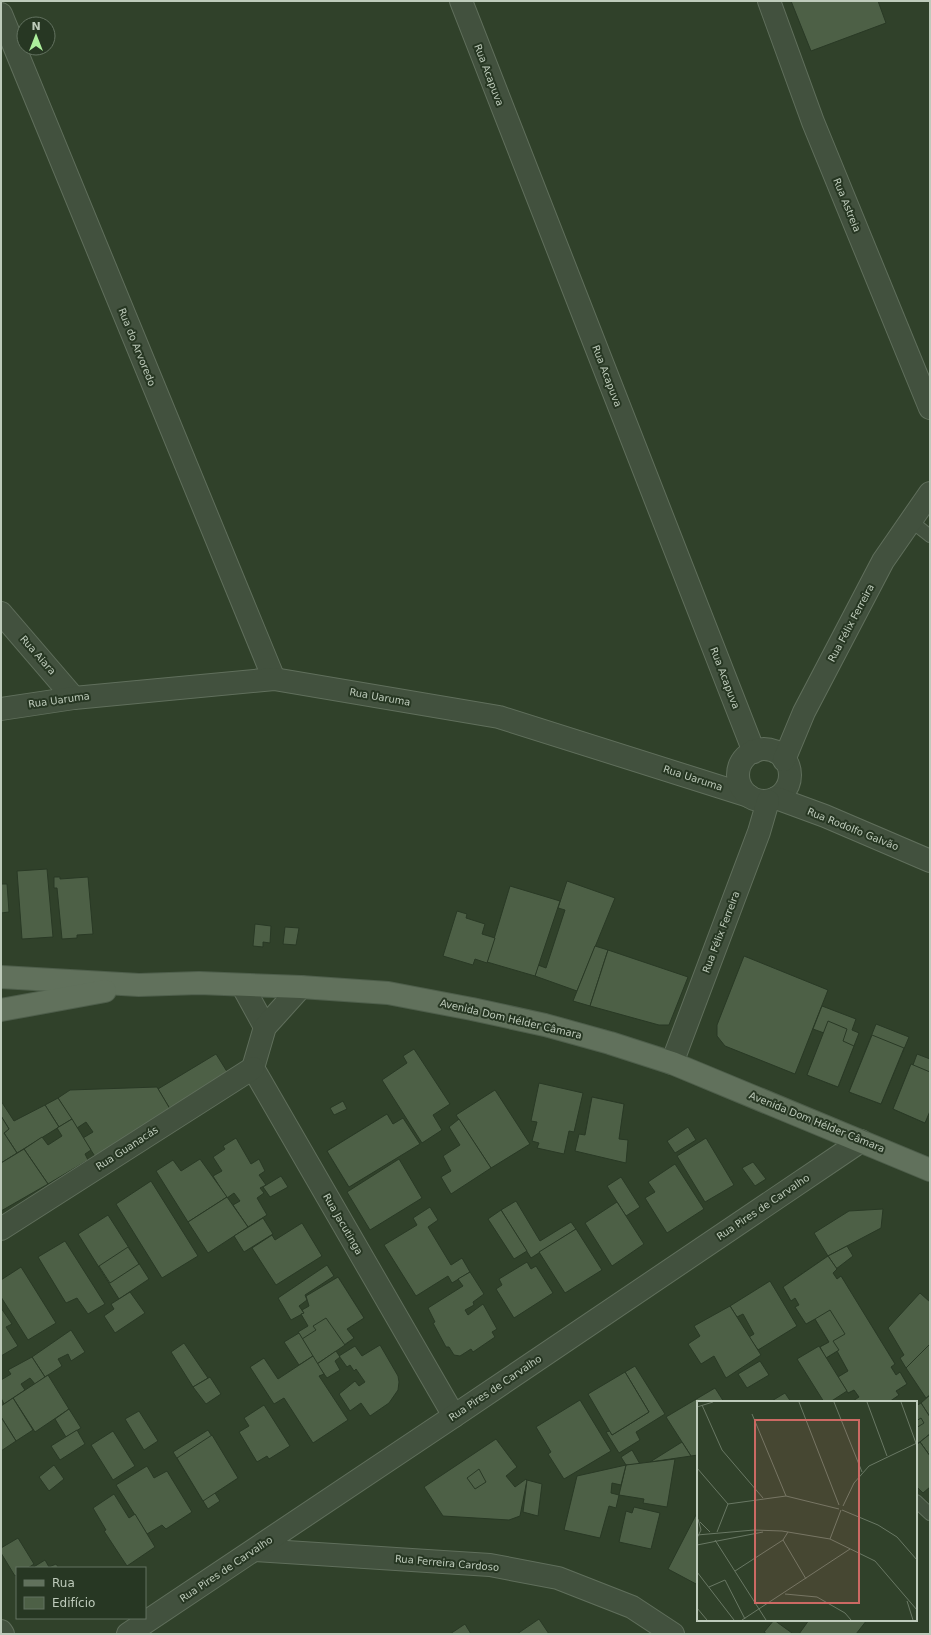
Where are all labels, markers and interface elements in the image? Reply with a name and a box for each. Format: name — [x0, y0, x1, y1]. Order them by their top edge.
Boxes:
north arrow — [16, 16, 56, 56]
text: N — [31, 20, 41, 33]
street label: Rua Acapuva — [472, 43, 506, 107]
street label: Rua Astreia — [831, 176, 863, 234]
street label: Rua do Arvoredo — [116, 306, 158, 388]
street label: Rua Acapuva — [590, 344, 624, 408]
street label: Rua Félix Ferreira — [826, 582, 876, 664]
street label: Rua Aiara — [18, 633, 58, 677]
street label: Rua Acapuva — [708, 646, 742, 710]
street label: Rua Uaruma — [349, 686, 411, 708]
street label: Rua Uaruma — [28, 690, 90, 710]
street label: Rua Uaruma — [662, 763, 724, 793]
street label: Rua Rodolfo Galvão — [806, 806, 900, 852]
street label: Rua Félix Ferreira — [700, 890, 742, 974]
street label: Avenida Dom Hélder Câmara — [439, 997, 583, 1041]
street label: Avenida Dom Hélder Câmara — [748, 1090, 886, 1154]
street label: Rua Guanacás — [94, 1124, 160, 1172]
street label: Rua Pires de Carvalho — [715, 1172, 811, 1242]
street label: Rua Jacutinga — [321, 1192, 365, 1256]
street label: Rua Pires de Carvalho — [447, 1353, 543, 1423]
inset map — [697, 1401, 917, 1621]
street label: Rua Pires de Carvalho — [178, 1534, 274, 1604]
street label: Rua Ferreira Cardoso — [394, 1553, 500, 1573]
legend — [16, 1567, 146, 1619]
text: Rua — [52, 1576, 75, 1590]
text: Edifício — [52, 1596, 95, 1610]

